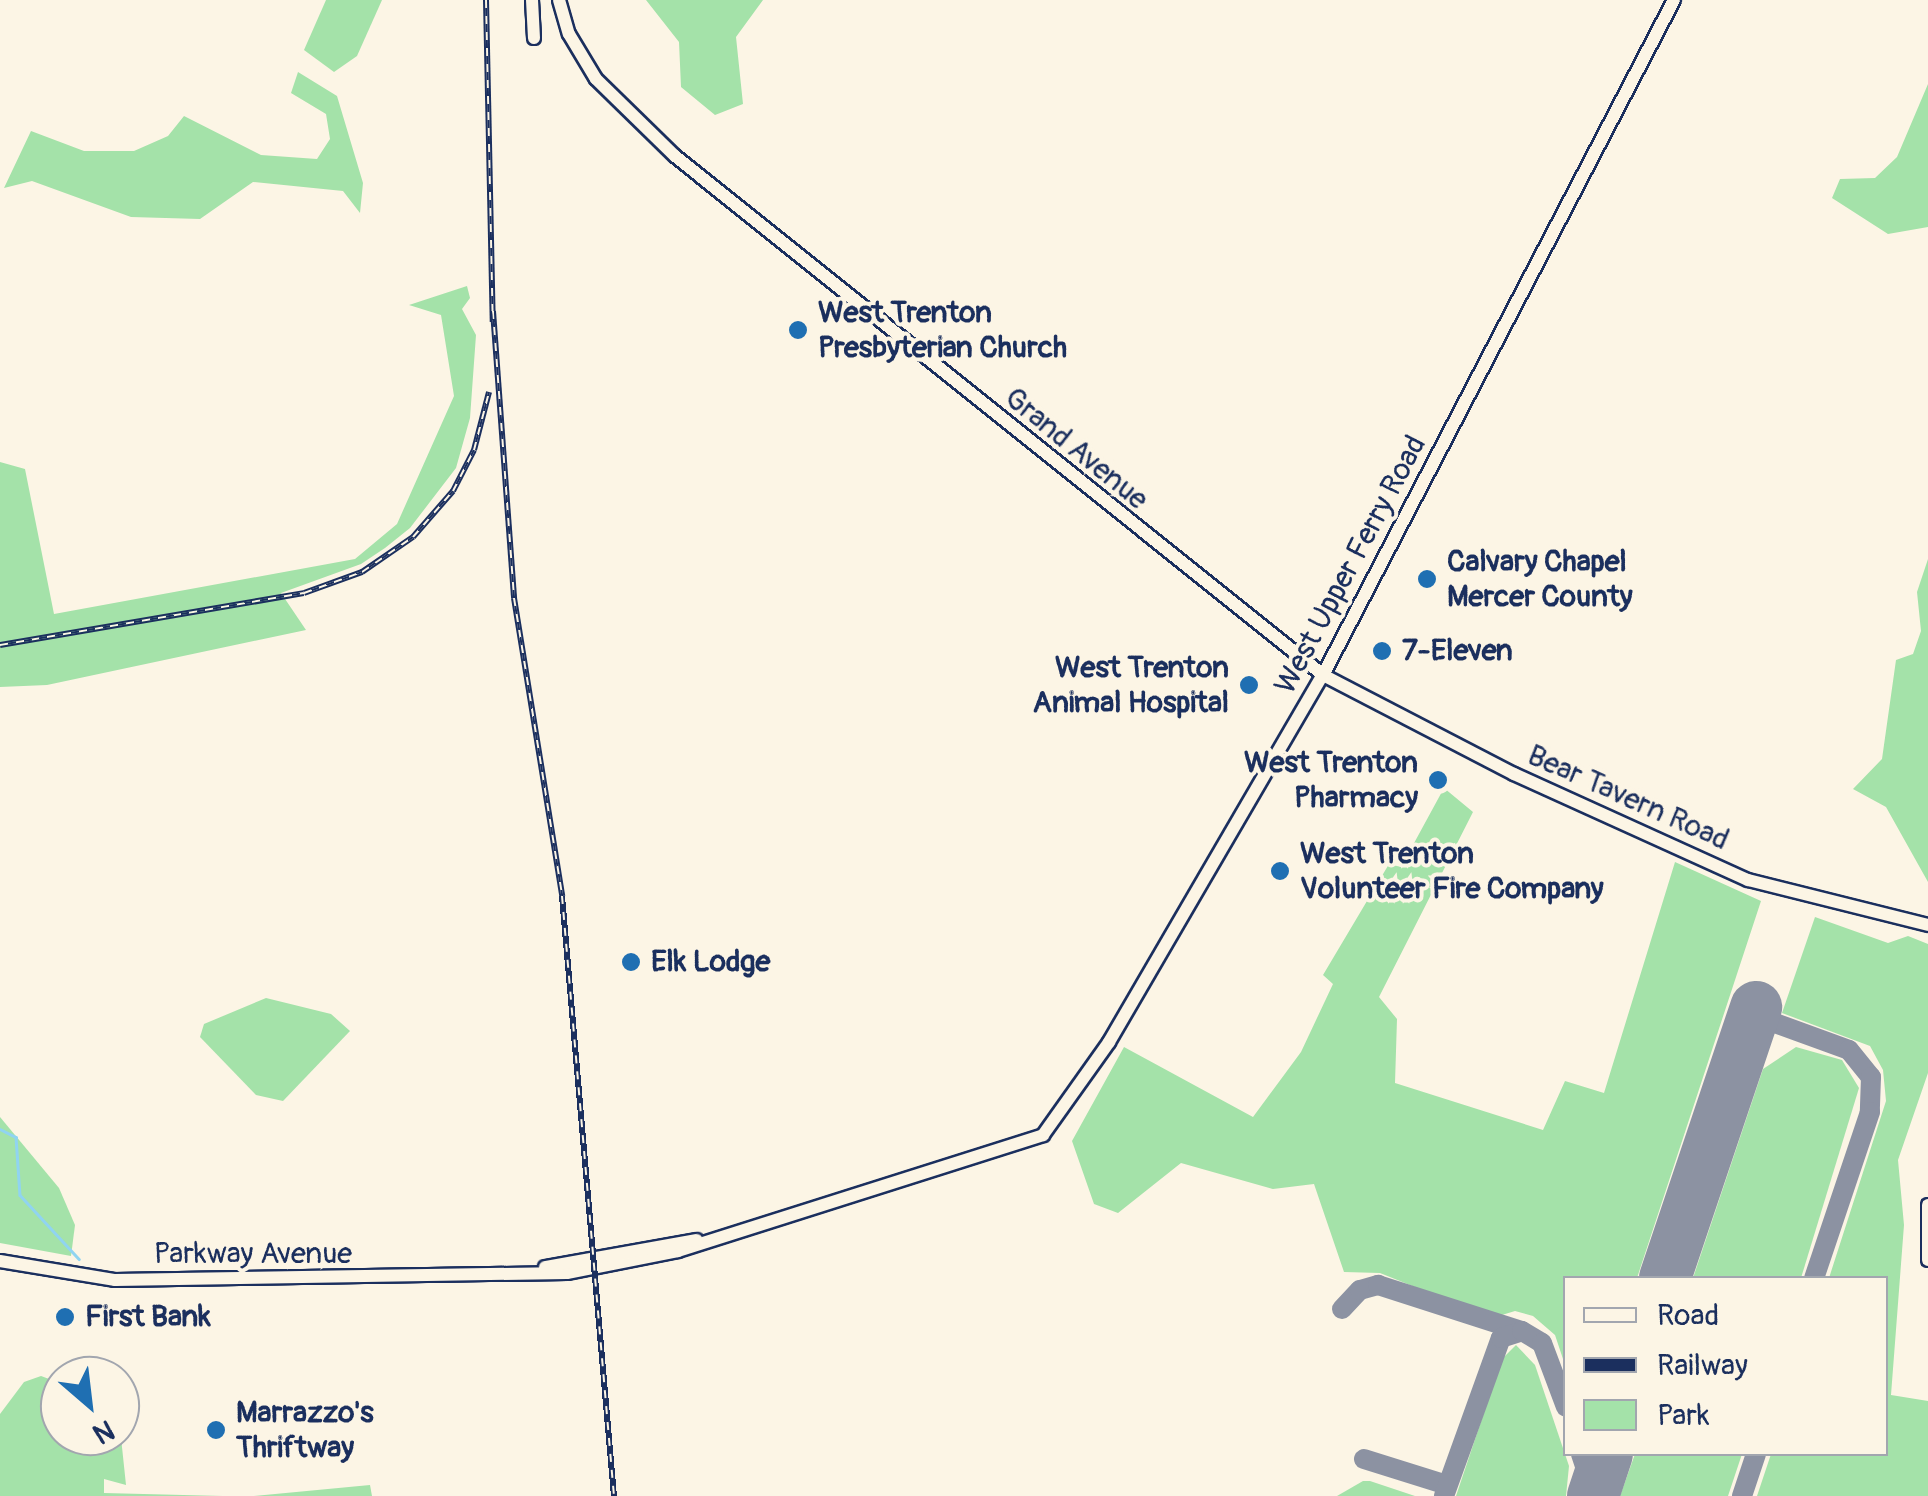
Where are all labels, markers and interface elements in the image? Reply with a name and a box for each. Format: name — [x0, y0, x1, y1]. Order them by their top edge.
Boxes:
place label: West Trenton Presbyterian Church — [818, 295, 1067, 366]
marker: West Trenton Presbyterian Church — [787, 319, 809, 341]
street label: Grand Avenue — [997, 380, 1155, 518]
street label: West Upper Ferry Road — [1268, 430, 1434, 700]
place label: Calvary Chapel Mercer County — [1447, 544, 1633, 614]
marker: Calvary Chapel Mercer County — [1416, 568, 1438, 590]
place label: 7-Eleven — [1402, 633, 1513, 669]
marker: 7-Eleven — [1371, 640, 1393, 662]
place label: West Trenton Animal Hospital — [1033, 650, 1229, 720]
marker: West Trenton Animal Hospital — [1238, 674, 1260, 696]
street label: Bear Tavern Road — [1522, 738, 1734, 858]
place label: West Trenton Pharmacy — [1244, 745, 1418, 816]
marker: West Trenton Pharmacy — [1427, 769, 1449, 791]
place label: West Trenton Volunteer Fire Company — [1300, 836, 1603, 906]
marker: West Trenton Volunteer Fire Company — [1269, 860, 1291, 882]
place label: Elk Lodge — [651, 944, 770, 980]
marker: Elk Lodge — [620, 951, 642, 973]
street label: Parkway Avenue — [154, 1236, 352, 1272]
legend — [1563, 1276, 1888, 1456]
text: Road — [1657, 1297, 1719, 1334]
place label: First Bank — [85, 1299, 211, 1335]
marker: First Bank — [54, 1306, 76, 1328]
text: Railway — [1657, 1347, 1748, 1384]
north arrow — [40, 1356, 140, 1456]
place label: Marrazzo's Thriftway — [236, 1395, 374, 1466]
text: Park — [1657, 1397, 1710, 1434]
text: N — [87, 1411, 120, 1451]
marker: Marrazzo's Thriftway — [205, 1419, 227, 1441]

